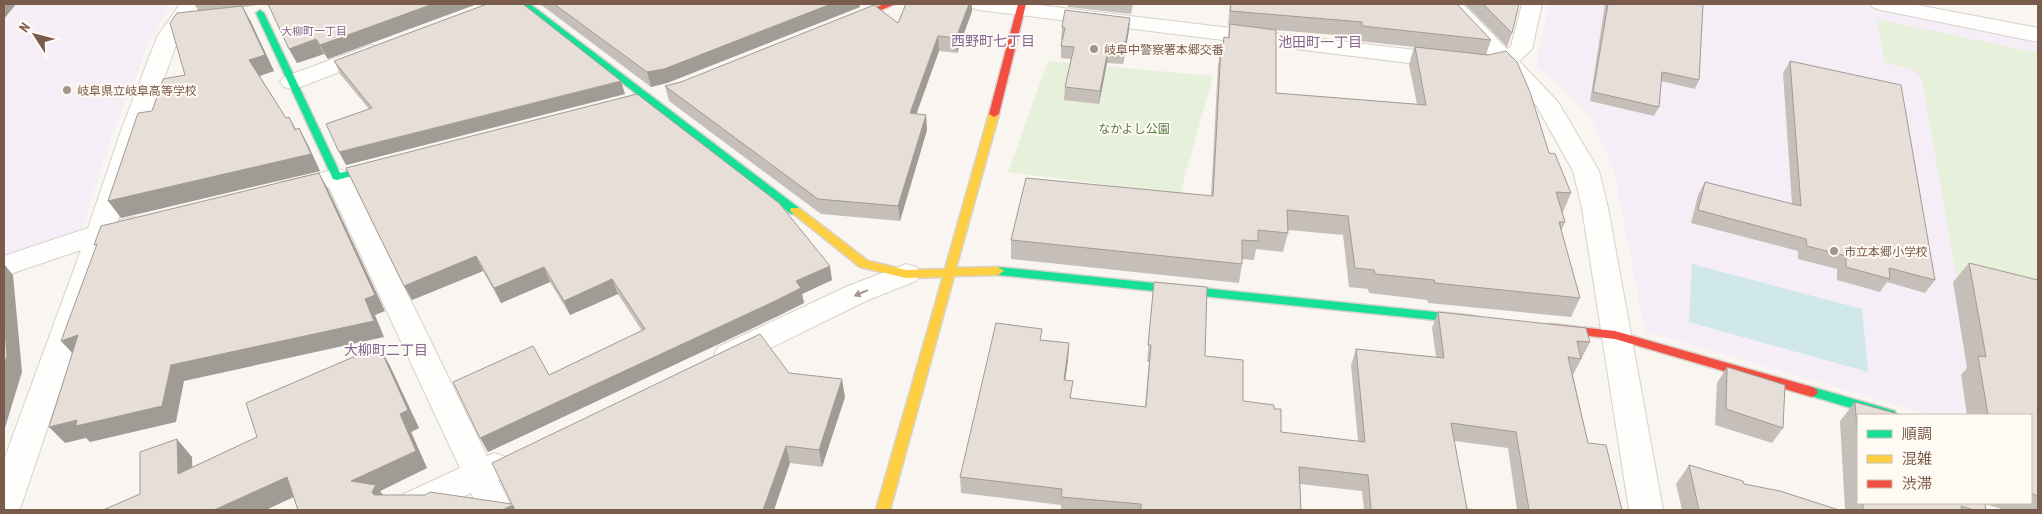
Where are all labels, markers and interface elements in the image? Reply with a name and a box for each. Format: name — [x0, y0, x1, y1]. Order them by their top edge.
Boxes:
north arrow — [10, 10, 60, 60]
text: N — [15, 19, 34, 36]
district label: 大柳町一丁目 — [281, 24, 347, 38]
district label: 西野町七丁目 — [951, 32, 1035, 50]
district label: 池田町一丁目 — [1278, 33, 1362, 51]
place label: 岐阜中警察署本郷交番 — [1104, 42, 1224, 57]
marker: 岐阜中警察署本郷交番 — [1088, 43, 1100, 55]
place label: 岐阜県立岐阜高等学校 — [77, 83, 197, 98]
marker: 岐阜県立岐阜高等学校 — [61, 84, 73, 96]
park label: なかよし公園 — [1098, 121, 1170, 136]
place label: 市立本郷小学校 — [1844, 244, 1928, 259]
marker: 市立本郷小学校 — [1828, 245, 1840, 257]
one-way arrow — [854, 289, 868, 297]
district label: 大柳町二丁目 — [344, 341, 428, 359]
legend — [1857, 414, 2032, 504]
text: 順調 — [1902, 424, 1932, 443]
text: 混雑 — [1902, 449, 1932, 468]
text: 渋滞 — [1902, 474, 1932, 493]

